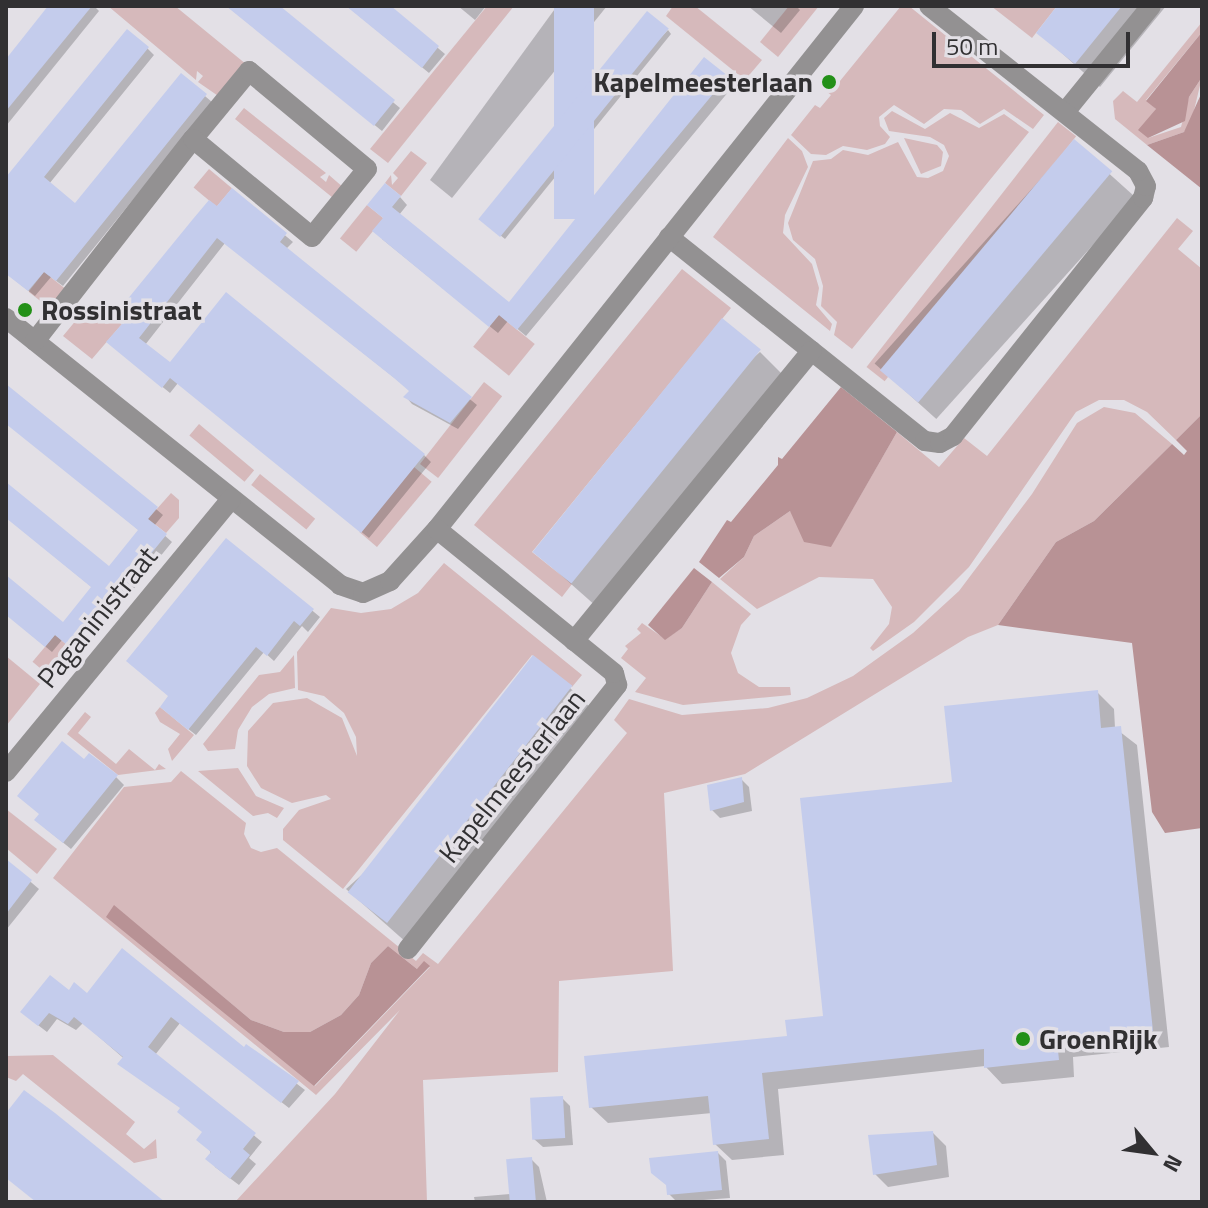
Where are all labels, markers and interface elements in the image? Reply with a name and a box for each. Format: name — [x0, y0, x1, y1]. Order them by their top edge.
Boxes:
scale bar — [936, 16, 1134, 66]
text: 50 m — [946, 28, 998, 64]
place label: Kapelmeesterlaan — [593, 65, 813, 99]
marker: Kapelmeesterlaan — [820, 73, 838, 91]
place label: Rossinistraat — [41, 293, 202, 327]
marker: Rossinistraat — [16, 301, 34, 319]
street label: Paganinistraat — [30, 540, 164, 694]
street label: Kapelmeesterlaan — [432, 683, 592, 869]
place label: GroenRijk — [1039, 1022, 1157, 1056]
marker: GroenRijk — [1014, 1030, 1032, 1048]
north arrow — [1112, 1112, 1192, 1192]
text: N — [1154, 1149, 1192, 1179]

